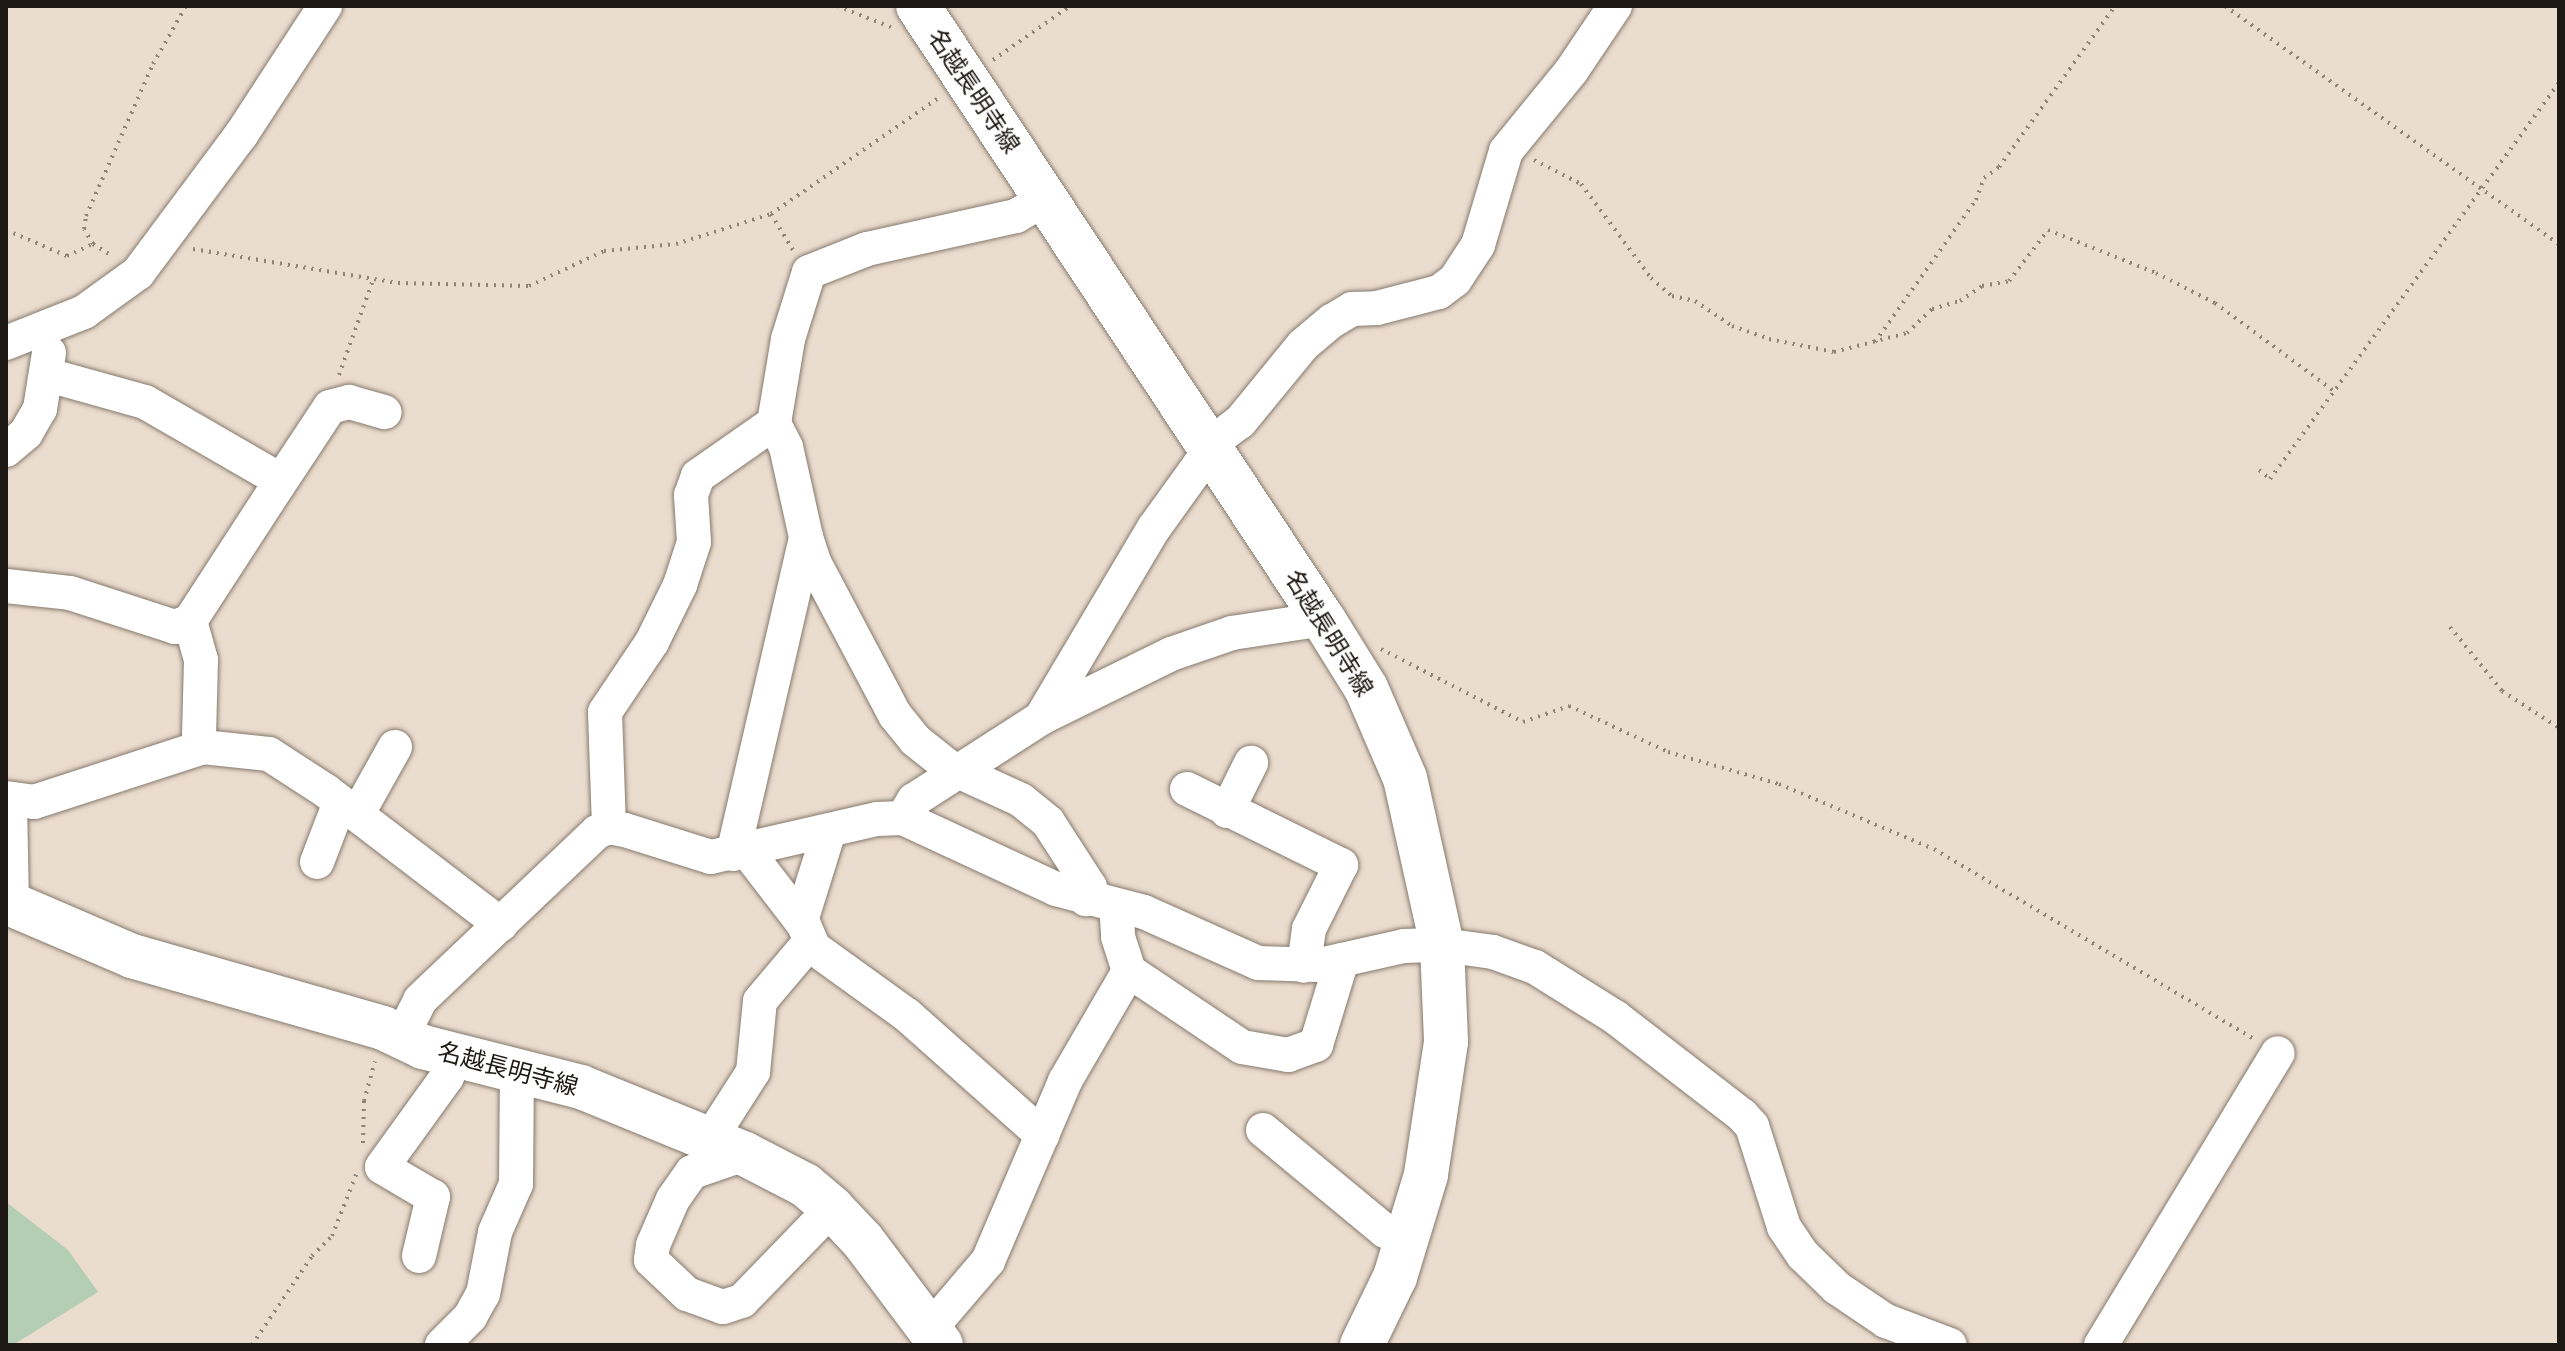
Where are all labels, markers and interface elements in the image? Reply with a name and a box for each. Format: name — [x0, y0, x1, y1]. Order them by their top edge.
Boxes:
street label: 名越長明寺線 — [922, 23, 1026, 159]
street label: 名越長明寺線 — [1279, 564, 1379, 702]
street label: 名越長明寺線 — [435, 1036, 581, 1102]

